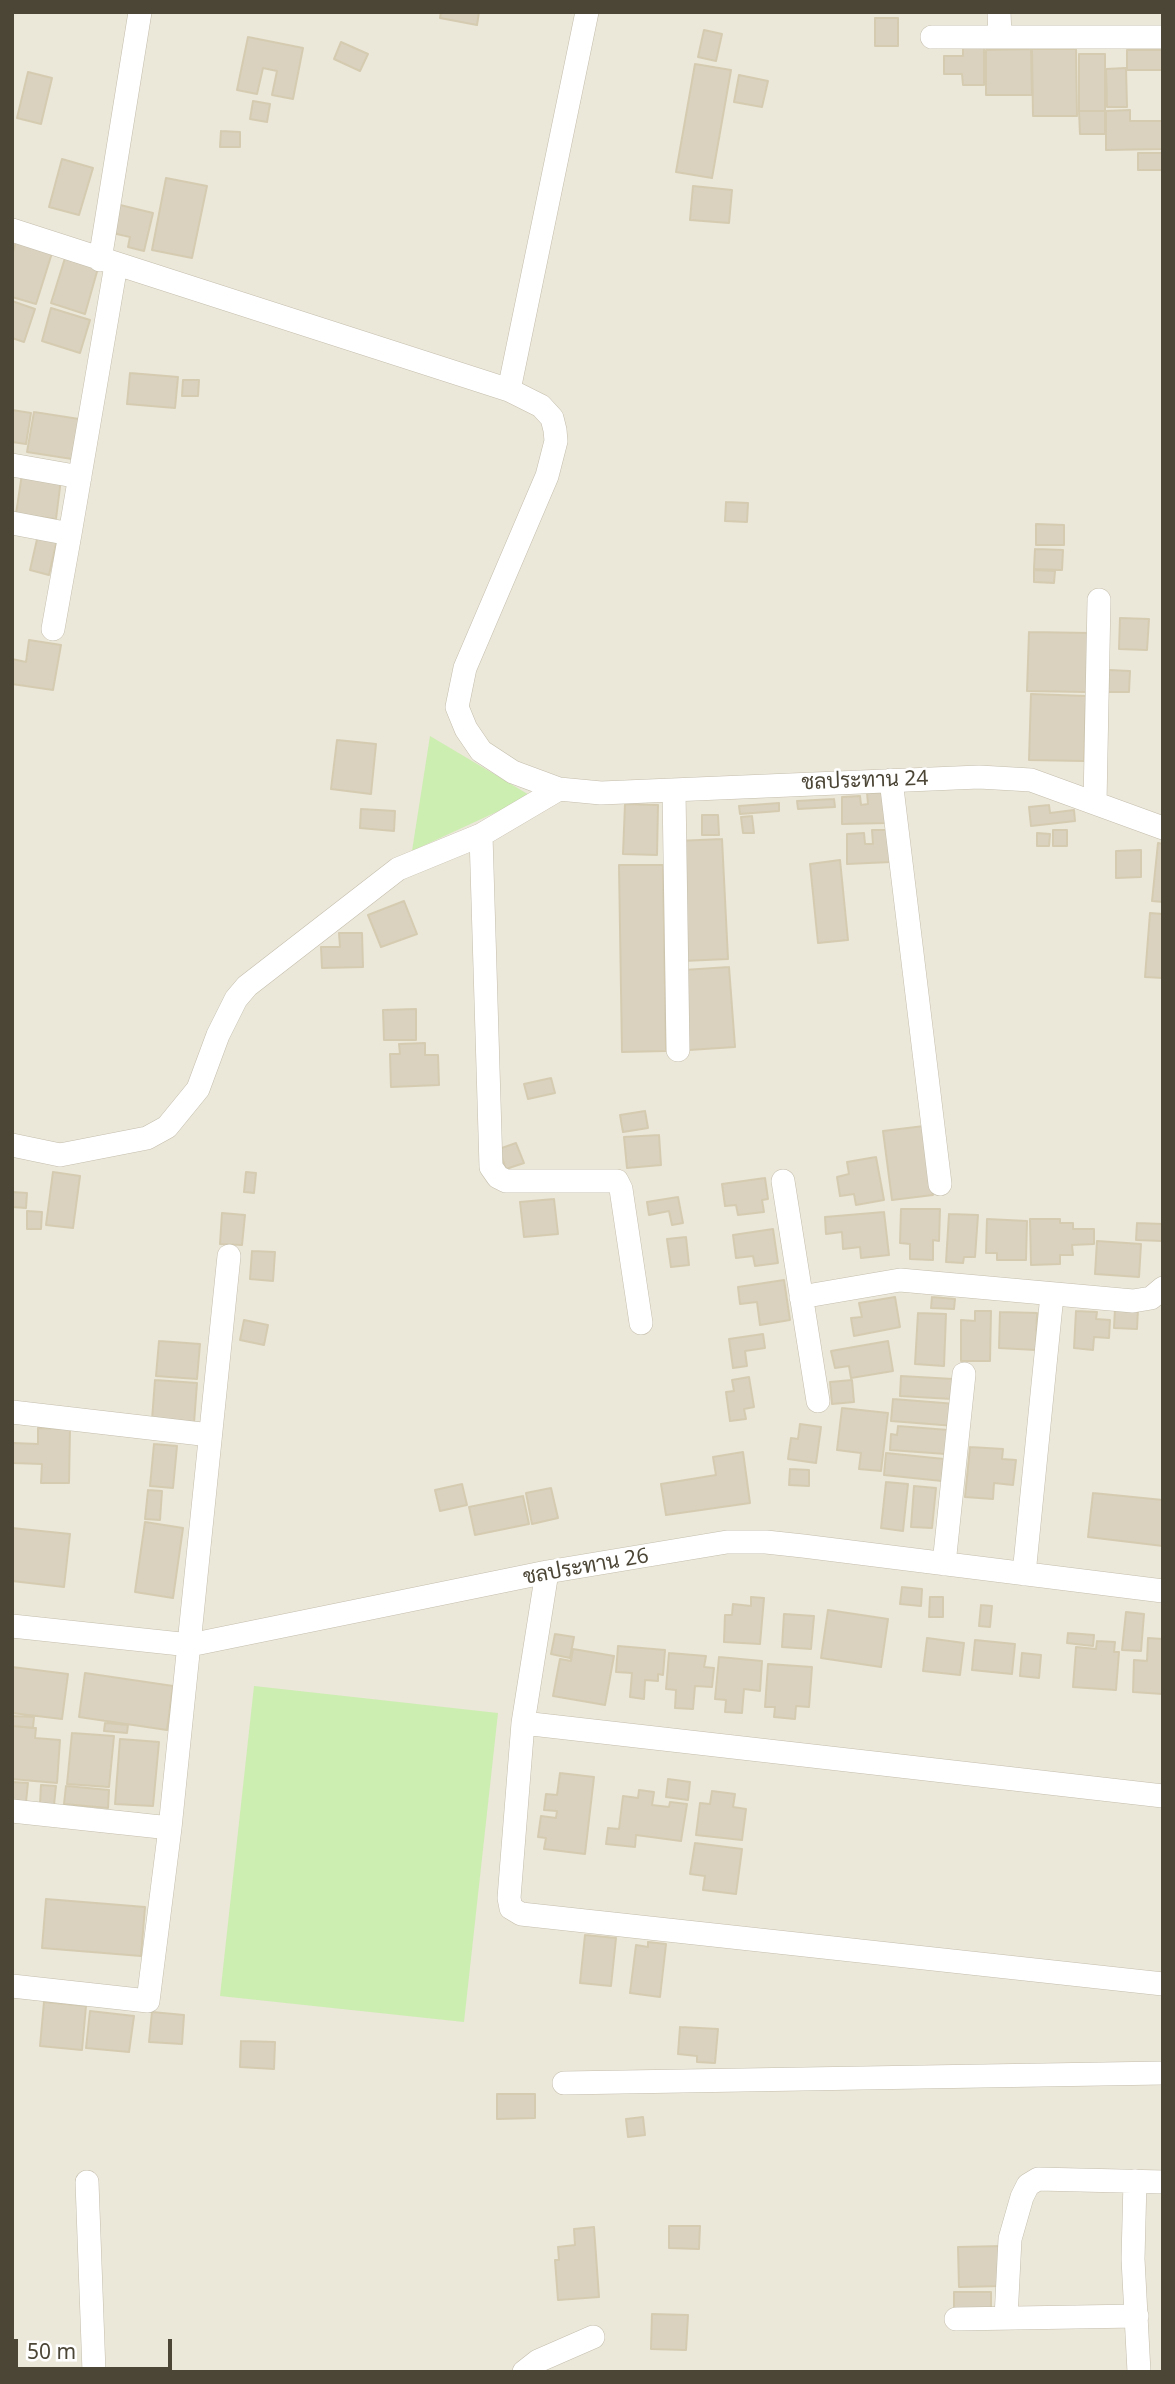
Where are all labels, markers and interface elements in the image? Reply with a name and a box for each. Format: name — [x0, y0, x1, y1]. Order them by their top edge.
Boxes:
street label: ชลประทาน 24 — [801, 766, 929, 796]
street label: ชลประทาน 26 — [521, 1544, 651, 1590]
scale bar — [18, 2324, 175, 2368]
text: 50 m — [27, 2337, 76, 2365]

